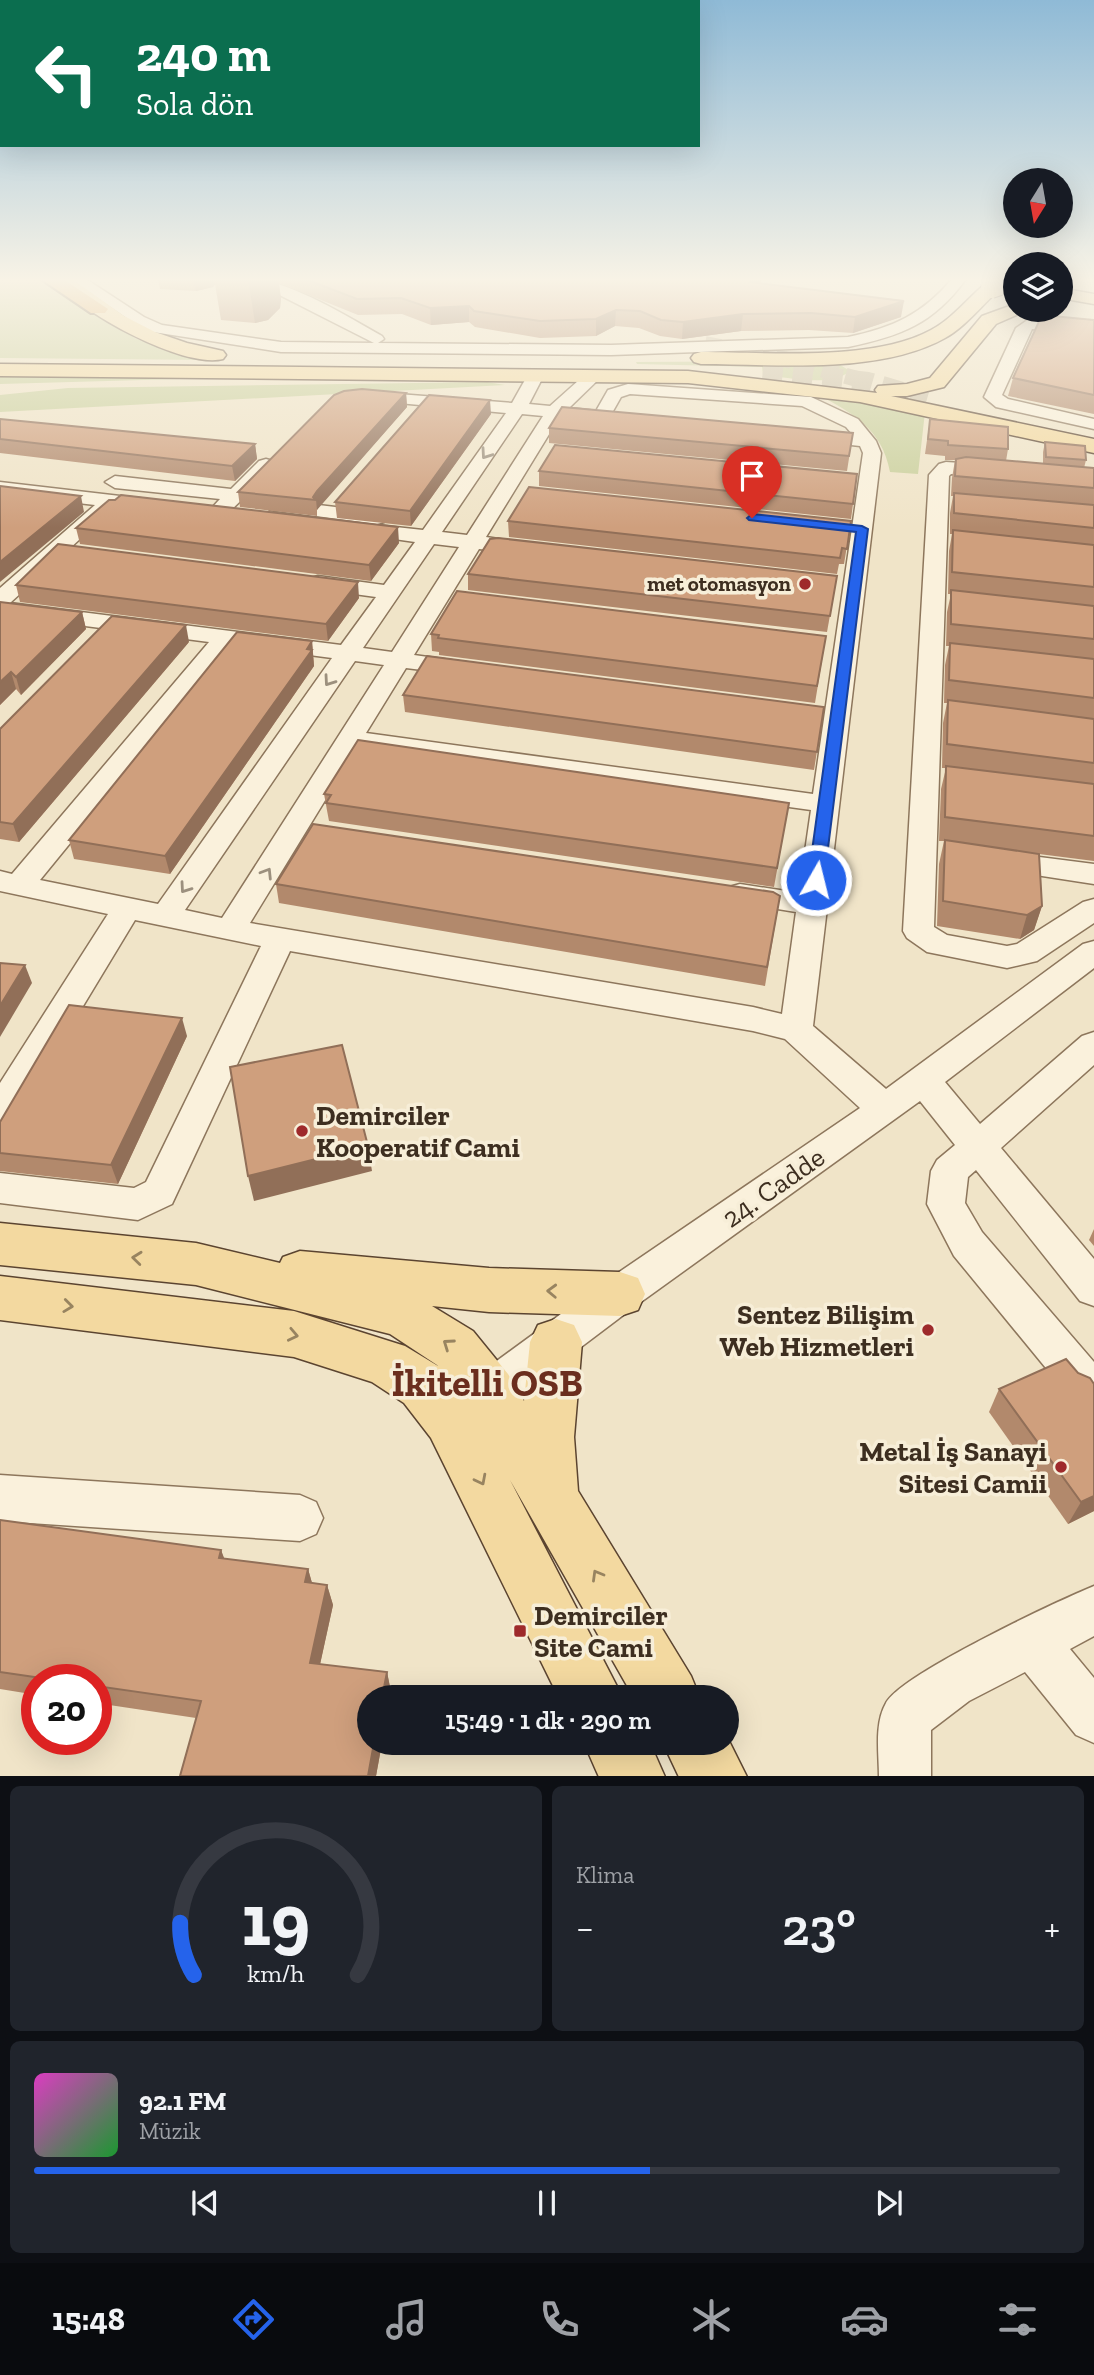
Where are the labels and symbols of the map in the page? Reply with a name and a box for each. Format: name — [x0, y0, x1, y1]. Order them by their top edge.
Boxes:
north arrow — [1003, 168, 1073, 238]
one-way arrow — [482, 446, 494, 459]
pin — [722, 446, 782, 518]
place label: met otomasyon — [647, 571, 792, 596]
marker: met otomasyon — [797, 576, 813, 592]
one-way arrow — [325, 673, 337, 686]
position arrow — [779, 843, 853, 917]
one-way arrow — [258, 867, 271, 880]
one-way arrow — [181, 880, 193, 893]
place label: Demirciler Kooperatif Cami — [316, 1099, 520, 1164]
marker: Demirciler Kooperatif Cami — [294, 1123, 310, 1139]
street label: 24. Cadde — [716, 1140, 831, 1235]
one-way arrow — [132, 1251, 143, 1266]
one-way arrow — [546, 1284, 557, 1299]
place label: Sentez Bilişim Web Hizmetleri — [720, 1298, 914, 1363]
one-way arrow — [62, 1299, 74, 1314]
marker: Sentez Bilişim Web Hizmetleri — [920, 1322, 936, 1338]
one-way arrow — [287, 1326, 299, 1341]
one-way arrow — [443, 1340, 456, 1352]
district label: İkitelli OSB — [391, 1360, 583, 1406]
place label: Metal İş Sanayi Sitesi Camii — [859, 1435, 1047, 1500]
marker: Metal İş Sanayi Sitesi Camii — [1053, 1459, 1069, 1475]
one-way arrow — [473, 1473, 487, 1485]
one-way arrow — [592, 1570, 605, 1582]
place label: Demirciler Site Cami — [534, 1599, 668, 1664]
marker: Demirciler Site Cami — [512, 1623, 528, 1639]
speed limit sign: 20 — [21, 1664, 112, 1755]

